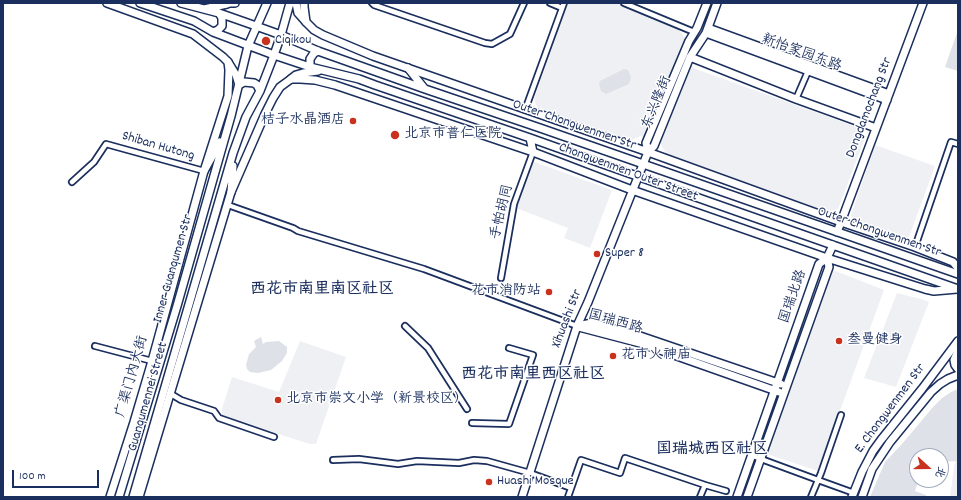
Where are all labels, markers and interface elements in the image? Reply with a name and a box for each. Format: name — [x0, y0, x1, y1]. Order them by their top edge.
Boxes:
street label: 新怡家园东路 — [759, 32, 843, 76]
place label: Ciqikou — [275, 33, 311, 49]
marker: Ciqikou — [260, 35, 272, 47]
street label: Dongdamochang Str — [843, 56, 897, 160]
street label: 东兴隆街 — [640, 74, 676, 132]
street label: Outer Chongwenmen Str — [510, 97, 638, 155]
place label: 桔子水晶酒店 — [261, 113, 345, 129]
marker: 桔子水晶酒店 — [348, 116, 358, 126]
place label: 北京市普仁医院 — [404, 127, 502, 143]
street label: Shiban Hutong — [120, 129, 196, 165]
marker: 北京市普仁医院 — [389, 129, 401, 141]
street label: Chongwenmen Outer Street — [556, 140, 700, 206]
street label: 手帕胡同 — [488, 183, 518, 241]
street label: Outer Chongwenmen Str — [815, 204, 943, 262]
street label: Inner Guanqumen Str — [150, 213, 198, 325]
place label: Super 8 — [605, 246, 644, 262]
marker: Super 8 — [592, 249, 602, 259]
street label: 国瑞北路 — [777, 268, 811, 326]
district label: 西花市南里南区社区 — [250, 281, 394, 301]
place label: 花市消防站 — [471, 284, 541, 300]
marker: 花市消防站 — [544, 287, 554, 297]
street label: Xihuashi Str — [549, 287, 587, 351]
street label: 国瑞西路 — [586, 307, 644, 339]
place label: 叁曼健身 — [847, 333, 903, 349]
street label: 广渠门内大街 — [113, 334, 153, 420]
marker: 叁曼健身 — [834, 336, 844, 346]
street label: Guanqumennei Street — [125, 340, 173, 454]
place label: 花市火神庙 — [621, 348, 691, 364]
marker: 花市火神庙 — [608, 351, 618, 361]
street label: E. Chongwenmen Str — [852, 361, 930, 457]
district label: 西花市南里西区社区 — [461, 366, 605, 386]
place label: 北京市崇文小学（新景校区） — [286, 392, 468, 408]
marker: 北京市崇文小学（新景校区） — [273, 395, 283, 405]
district label: 国瑞城西区社区 — [656, 441, 768, 461]
north arrow — [909, 448, 949, 488]
scale bar — [14, 462, 101, 488]
text: 北 — [930, 464, 949, 480]
text: 100 m — [19, 468, 46, 485]
place label: Huashi Mosque — [497, 474, 574, 490]
marker: Huashi Mosque — [484, 477, 494, 487]

